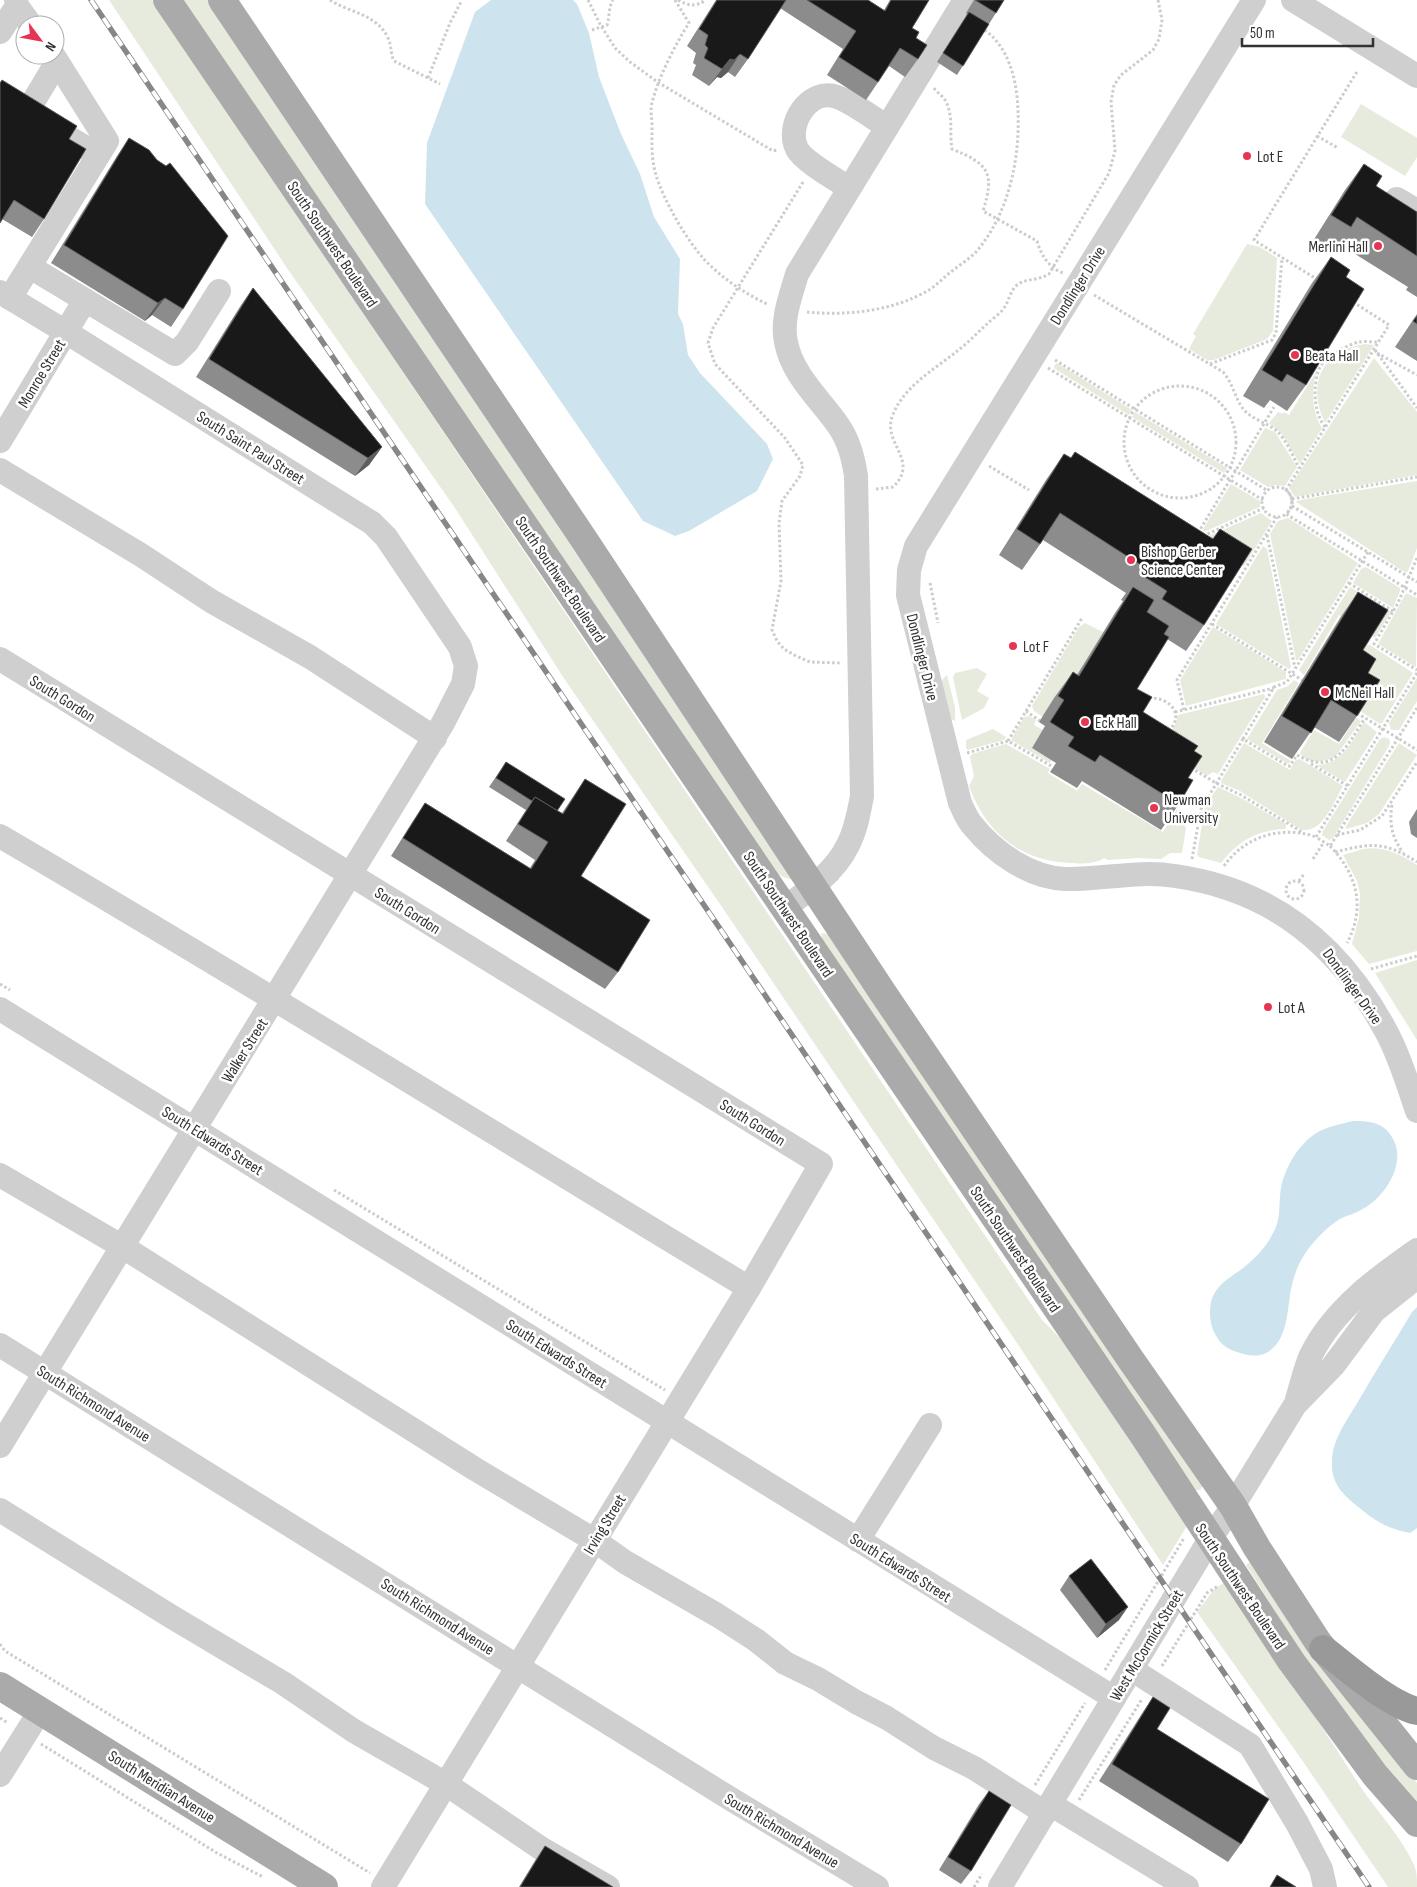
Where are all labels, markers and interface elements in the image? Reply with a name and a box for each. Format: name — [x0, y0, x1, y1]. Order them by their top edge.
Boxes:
north arrow — [15, 15, 65, 65]
scale bar — [1242, 15, 1373, 47]
text: 50 m — [1250, 24, 1275, 43]
text: N — [41, 39, 60, 54]
place label: Lot E — [1257, 148, 1283, 167]
marker: Lot E — [1241, 150, 1253, 162]
street label: South Southwest Boulevard — [283, 178, 381, 311]
place label: Merlini Hall — [1309, 238, 1368, 257]
marker: Merlini Hall — [1372, 240, 1384, 252]
street label: Dondlinger Drive — [1047, 243, 1110, 329]
street label: Monroe Street — [14, 336, 70, 412]
place label: Beata Hall — [1305, 347, 1358, 366]
marker: Beata Hall — [1289, 349, 1301, 361]
street label: South Saint Paul Street — [193, 407, 308, 489]
street label: South Southwest Boulevard — [511, 513, 609, 646]
place label: Bishop Gerber Science Center — [1141, 543, 1223, 580]
marker: Bishop Gerber Science Center — [1125, 554, 1137, 566]
street label: Dondlinger Drive — [902, 612, 942, 703]
place label: Lot F — [1023, 638, 1049, 657]
marker: Lot F — [1007, 640, 1019, 652]
street label: South Gordon — [26, 672, 98, 727]
place label: McNeil Hall — [1335, 684, 1394, 703]
marker: McNeil Hall — [1319, 686, 1331, 698]
place label: Eck Hall — [1095, 714, 1137, 733]
marker: Eck Hall — [1079, 716, 1091, 728]
place label: Newman University — [1164, 791, 1218, 828]
marker: Newman University — [1148, 802, 1160, 814]
street label: South Southwest Boulevard — [739, 848, 837, 981]
street label: South Gordon — [371, 884, 443, 939]
street label: Dondlinger Drive — [1318, 945, 1386, 1028]
place label: Lot A — [1278, 999, 1305, 1018]
marker: Lot A — [1262, 1001, 1274, 1013]
street label: Walker Street — [218, 1015, 273, 1086]
street label: South Gordon — [716, 1096, 788, 1151]
street label: South Edwards Street — [158, 1103, 266, 1180]
street label: South Southwest Boulevard — [966, 1183, 1064, 1316]
street label: South Edwards Street — [502, 1316, 610, 1393]
street label: South Richmond Avenue — [33, 1362, 153, 1447]
street label: Irving Street — [580, 1491, 631, 1558]
street label: South Southwest Boulevard — [1191, 1520, 1289, 1653]
street label: South Edwards Street — [846, 1530, 954, 1607]
street label: South Richmond Avenue — [377, 1575, 497, 1660]
street label: West McCormick Street — [1107, 1587, 1188, 1705]
street label: South Meridian Avenue — [104, 1747, 218, 1828]
street label: South Richmond Avenue — [721, 1790, 842, 1873]

